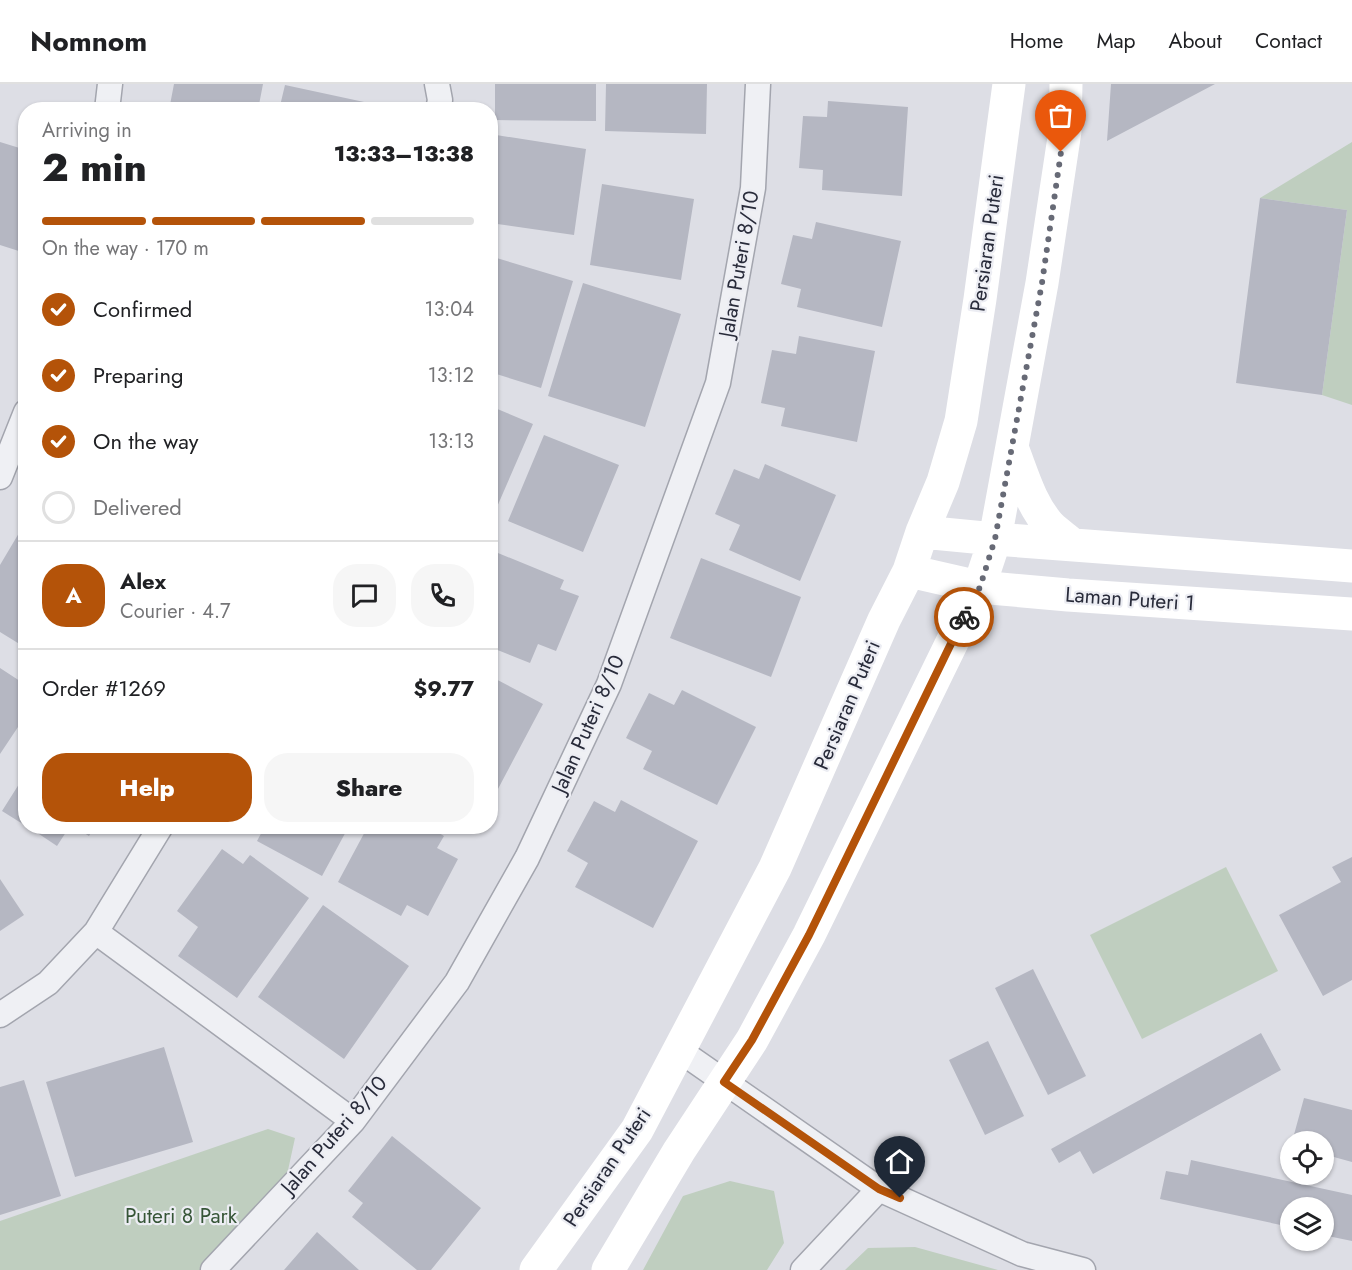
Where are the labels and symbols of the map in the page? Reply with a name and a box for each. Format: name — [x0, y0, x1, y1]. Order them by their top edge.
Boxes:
pin — [1035, 90, 1086, 152]
street label: Persiaran Puteri — [963, 172, 1011, 314]
street label: Jalan Puteri 8/10 — [711, 188, 767, 343]
street label: Laman Puteri 1 — [1064, 580, 1196, 618]
courier — [934, 587, 994, 647]
street label: Persiaran Puteri — [806, 636, 888, 774]
street label: Jalan Puteri 8/10 — [543, 650, 632, 801]
street label: Jalan Puteri 8/10 — [272, 1069, 394, 1203]
street label: Persiaran Puteri — [556, 1101, 658, 1233]
pin — [874, 1136, 925, 1198]
park label: Puteri 8 Park — [125, 1201, 238, 1231]

